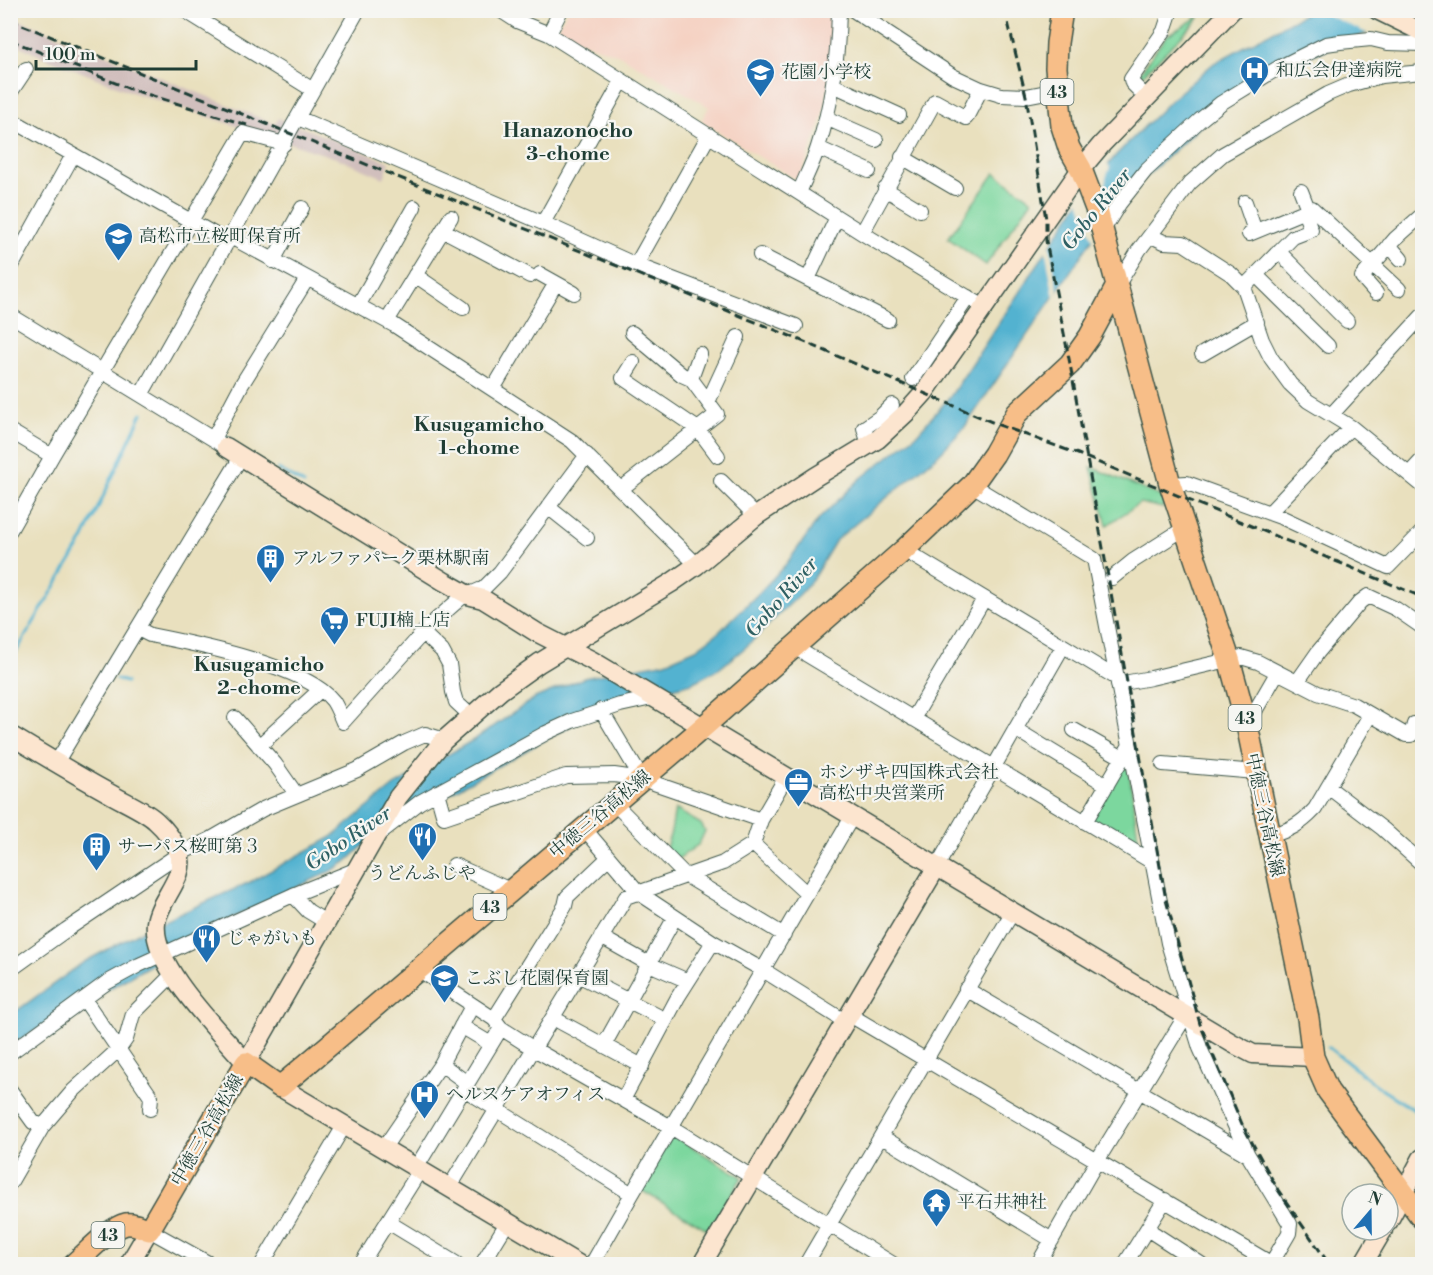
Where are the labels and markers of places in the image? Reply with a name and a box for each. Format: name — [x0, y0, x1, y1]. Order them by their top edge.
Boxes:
hospital icon: 和広会伊達病院 — [1239, 54, 1271, 96]
school or university icon: 花園小学校 — [744, 56, 776, 98]
place label: 和広会伊達病院 — [1276, 59, 1402, 82]
place label: 花園小学校 — [781, 61, 871, 84]
school or university icon: 高松市立桜町保育所 — [102, 220, 134, 262]
place label: 高松市立桜町保育所 — [139, 225, 301, 248]
building icon: アルファパーク栗林駅南 — [255, 542, 287, 584]
place label: アルファパーク栗林駅南 — [292, 547, 489, 570]
supermarket icon: FUJI楠上店 — [319, 604, 351, 646]
place label: FUJI楠上店 — [356, 609, 450, 632]
place label: ホシザキ四国株式会社 高松中央営業所 — [819, 761, 999, 805]
office icon: ホシザキ四国株式会社 高松中央営業所 — [782, 766, 814, 808]
restaurant icon: うどんふじや — [406, 820, 438, 862]
building icon: サーパス桜町第３ — [81, 830, 113, 872]
place label: サーパス桜町第３ — [118, 835, 261, 858]
place label: うどんふじや — [368, 862, 476, 885]
restaurant icon: じゃがいも — [190, 922, 222, 964]
place label: じゃがいも — [227, 927, 317, 950]
school or university icon: こぶし花園保育園 — [428, 962, 460, 1004]
place label: こぶし花園保育園 — [465, 967, 609, 990]
hospital icon: ヘルスケアオフィス — [409, 1078, 441, 1120]
place label: ヘルスケアオフィス — [446, 1083, 605, 1106]
temple icon: 平石井神社 — [920, 1186, 952, 1228]
place label: 平石井神社 — [957, 1191, 1047, 1214]

